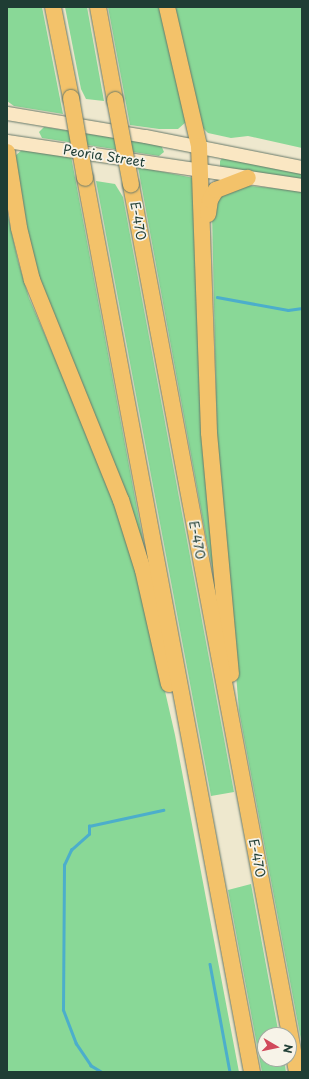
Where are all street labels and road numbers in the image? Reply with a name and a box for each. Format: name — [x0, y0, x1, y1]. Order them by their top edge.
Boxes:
street label: Peoria Street — [62, 142, 146, 170]
street label: E-470 — [127, 200, 149, 242]
street label: E-470 — [186, 519, 208, 561]
street label: E-470 — [246, 837, 268, 879]

